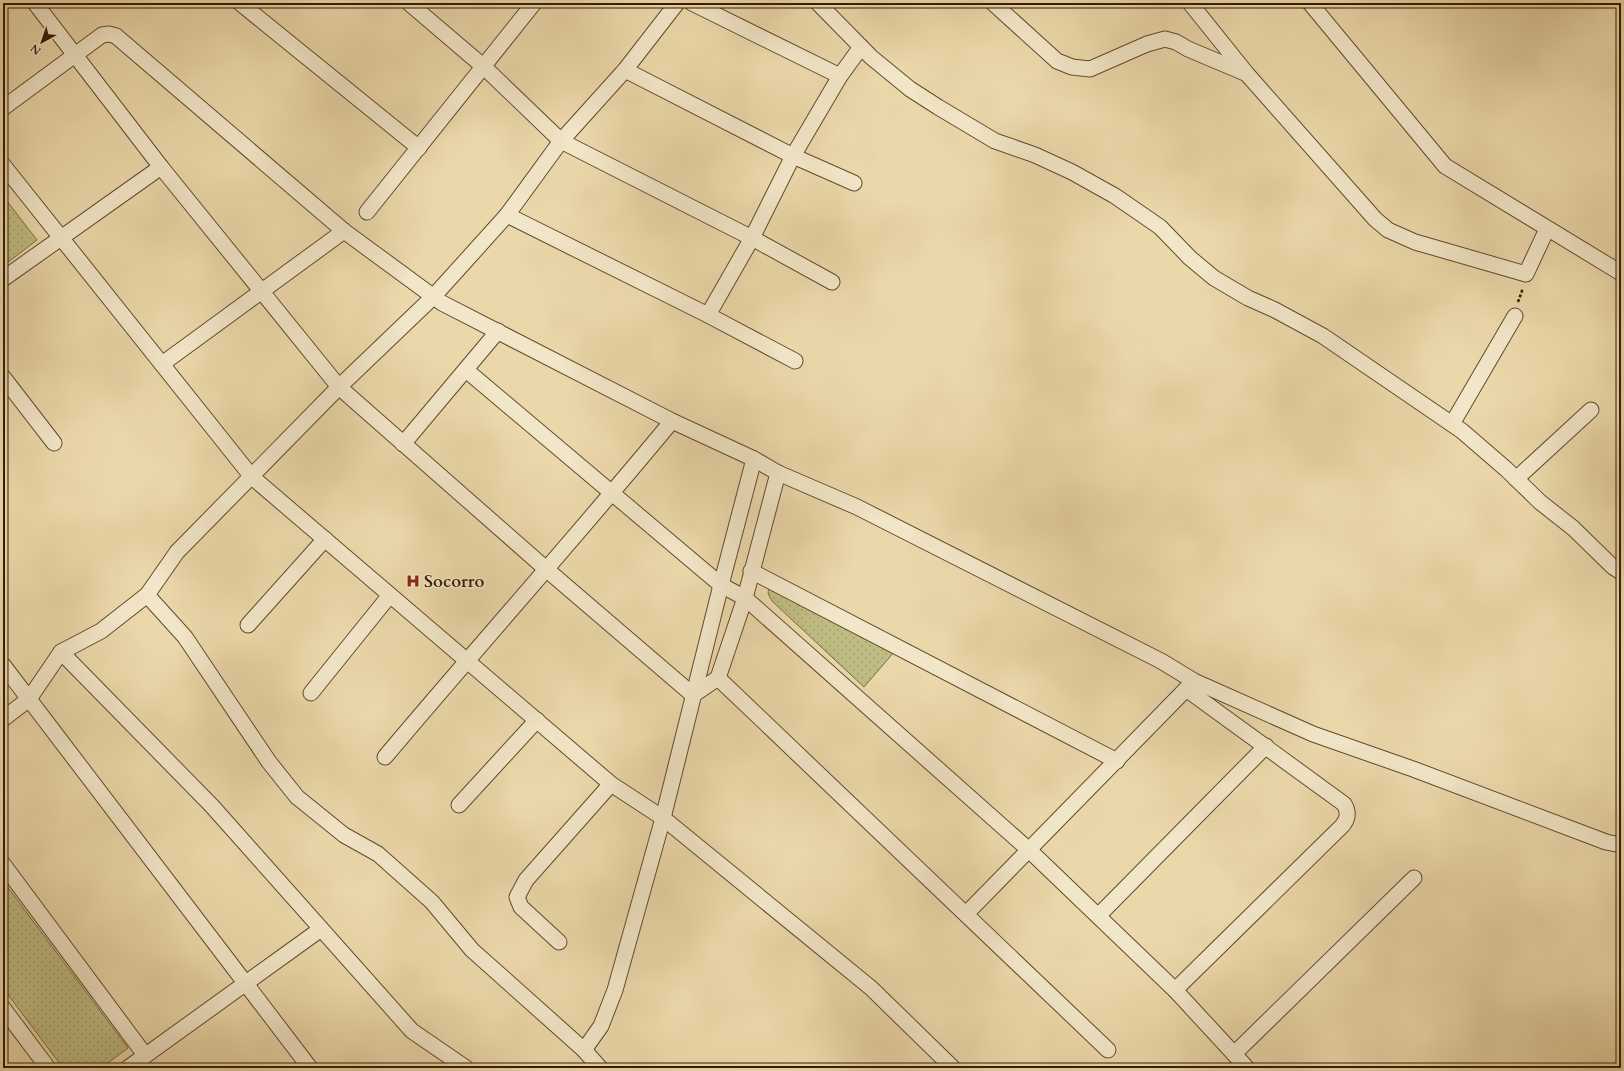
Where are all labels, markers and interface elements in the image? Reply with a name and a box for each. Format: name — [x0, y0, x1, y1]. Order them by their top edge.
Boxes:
north arrow — [22, 22, 62, 62]
text: N — [27, 40, 44, 58]
place label: Socorro — [424, 570, 484, 593]
hospital icon: Socorro — [405, 573, 421, 589]

